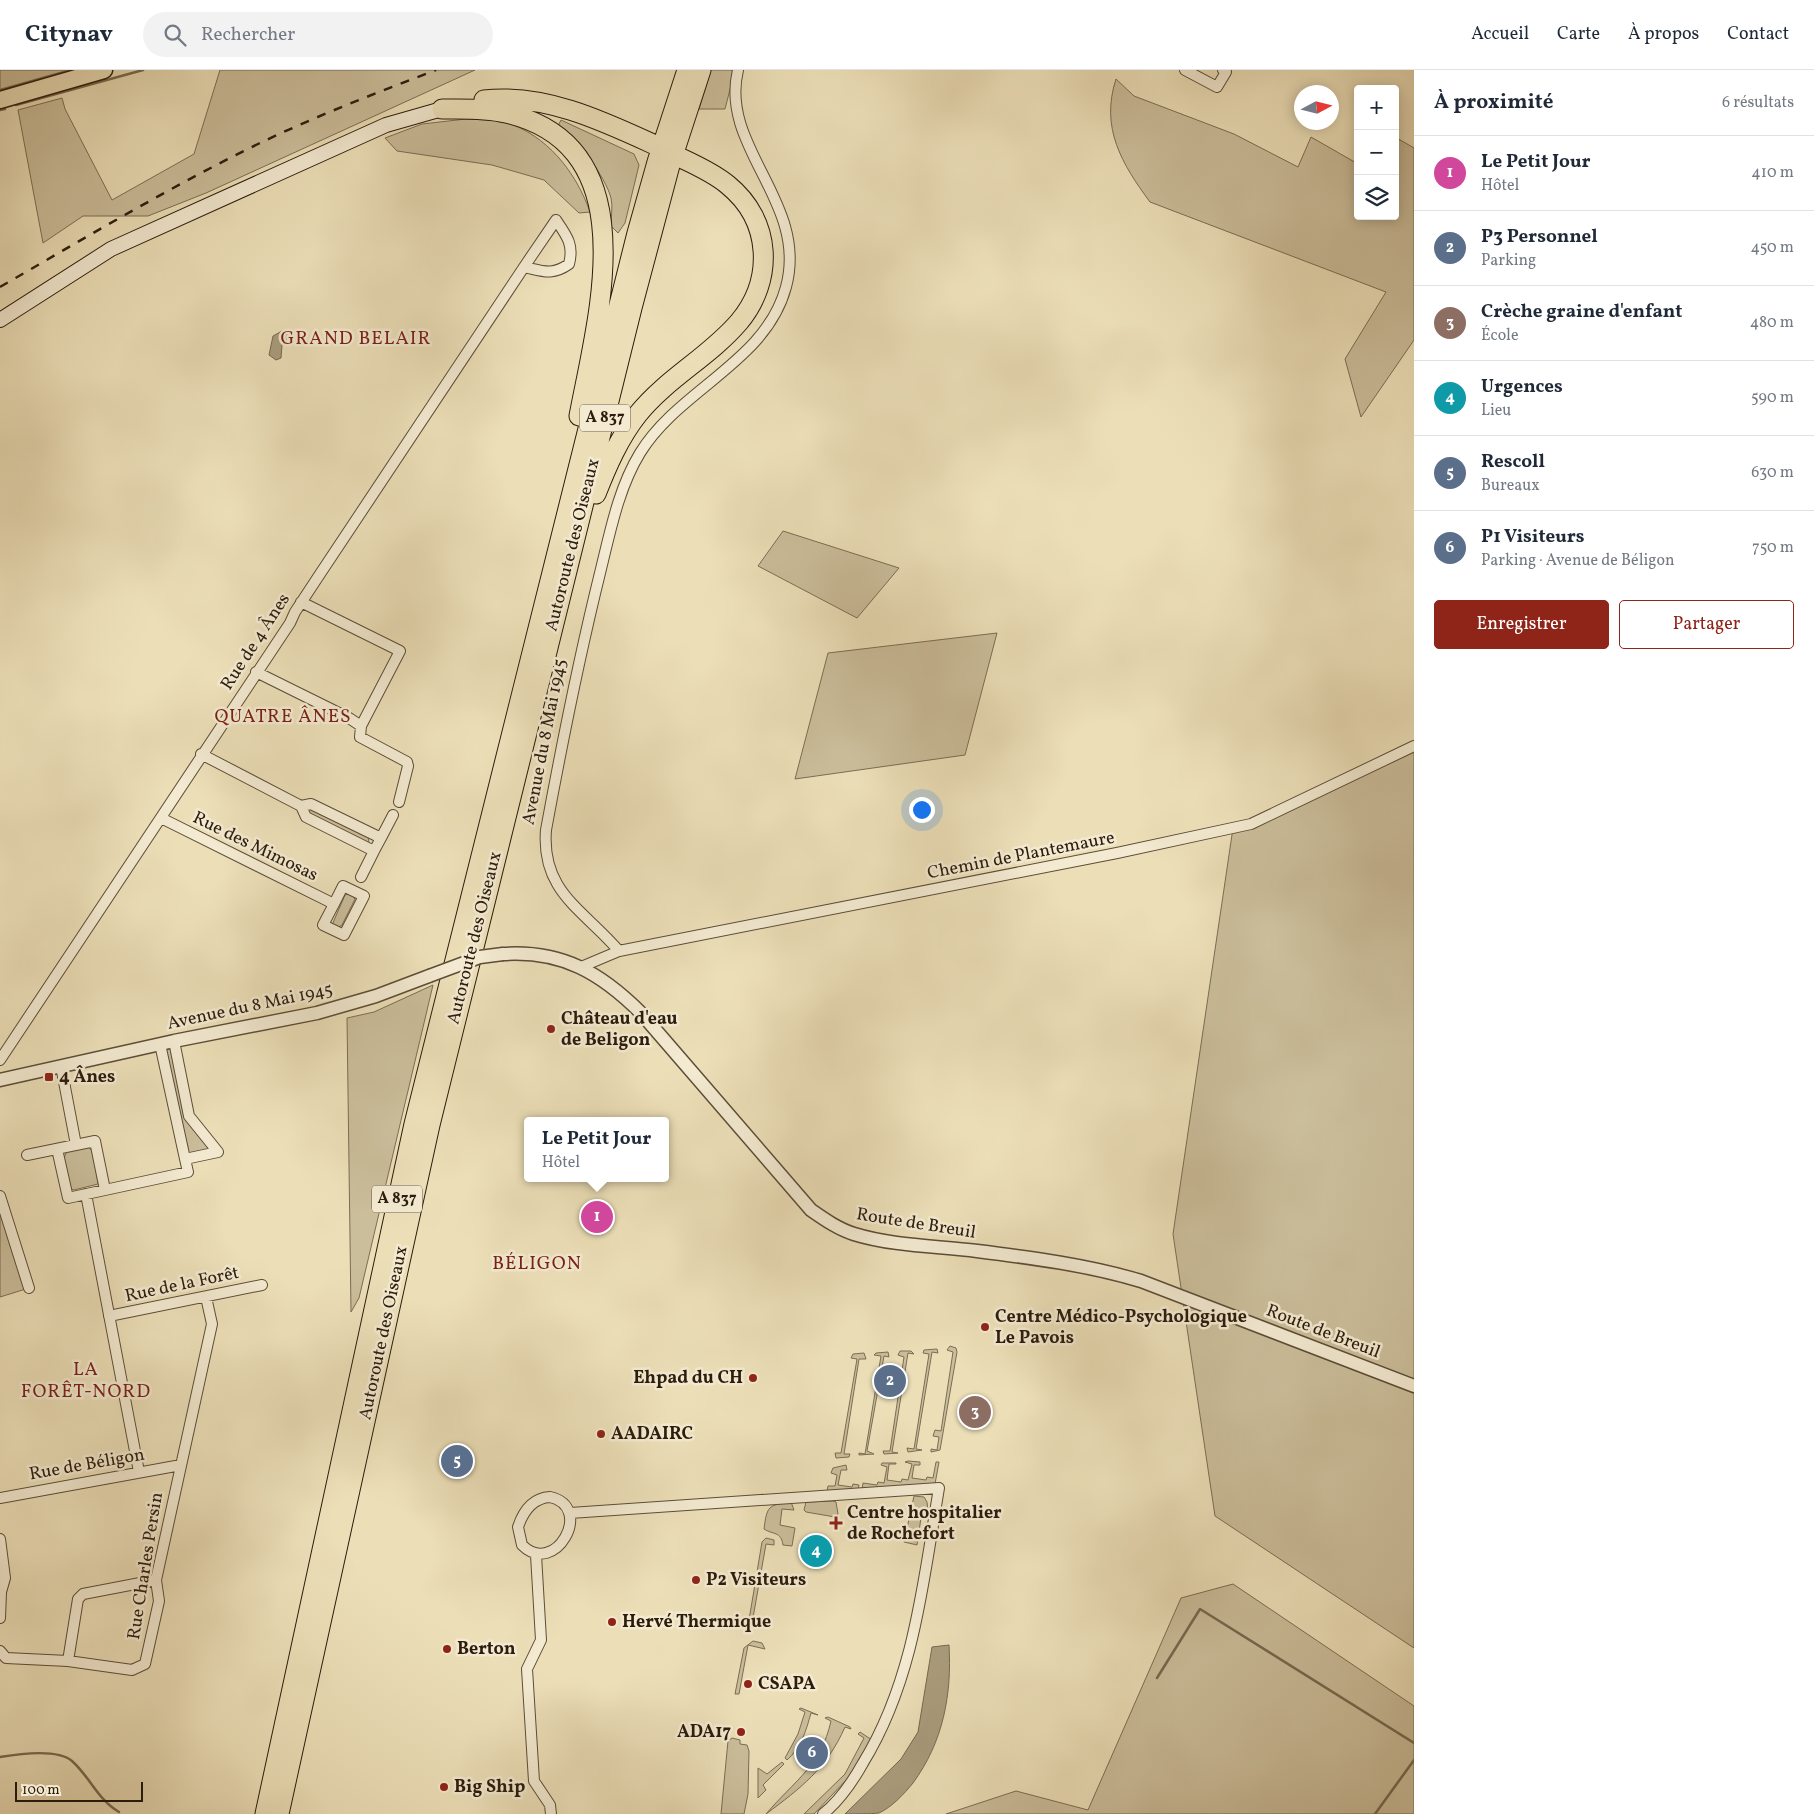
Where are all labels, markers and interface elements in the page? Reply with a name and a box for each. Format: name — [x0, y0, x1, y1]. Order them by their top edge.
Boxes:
search box — [143, 12, 493, 57]
text: Citynav — [25, 18, 113, 52]
icon: search — [161, 21, 189, 49]
text: Rechercher — [201, 22, 295, 48]
text: Accueil — [1471, 22, 1529, 47]
text: Carte — [1557, 22, 1600, 47]
text: À propos — [1628, 22, 1699, 47]
text: Contact — [1727, 22, 1789, 47]
north arrow — [1294, 85, 1339, 130]
map controls — [1354, 85, 1399, 220]
button: + — [1354, 85, 1399, 130]
text: À proximité — [1434, 88, 1553, 117]
text: 6 résultats — [1722, 92, 1794, 114]
button: − — [1354, 130, 1399, 175]
text: Le Petit Jour — [1481, 149, 1591, 175]
text: 1 — [1447, 162, 1453, 184]
text: 410 m — [1751, 162, 1794, 184]
button: layers — [1354, 175, 1399, 220]
text: Hôtel — [1481, 175, 1519, 197]
text: P3 Personnel — [1481, 224, 1598, 250]
text: 2 — [1446, 237, 1454, 259]
text: 450 m — [1751, 237, 1794, 259]
text: Parking — [1481, 250, 1536, 272]
text: Crèche graine d'enfant — [1481, 299, 1682, 325]
text: 3 — [1446, 312, 1454, 334]
text: 480 m — [1750, 312, 1794, 334]
text: École — [1481, 325, 1519, 347]
district label: GRAND BELAIR — [280, 326, 432, 352]
text: Urgences — [1481, 374, 1563, 400]
text: 4 — [1445, 387, 1455, 409]
text: 590 m — [1751, 387, 1794, 409]
text: Lieu — [1481, 400, 1511, 422]
road number: A 837 — [580, 404, 630, 432]
text: Rescoll — [1481, 449, 1545, 475]
street label: Autoroute des Oiseaux — [539, 456, 607, 634]
text: 5 — [1446, 462, 1454, 484]
text: 630 m — [1751, 462, 1794, 484]
text: Bureaux — [1481, 475, 1540, 497]
text: P1 Visiteurs — [1481, 524, 1585, 550]
text: 6 — [1446, 537, 1454, 559]
text: 750 m — [1752, 537, 1794, 559]
text: Parking · Avenue de Béligon — [1481, 550, 1675, 572]
street label: Rue de 4 Ânes — [215, 589, 297, 695]
button: Enregistrer — [1434, 600, 1609, 649]
button: Partager — [1619, 600, 1794, 649]
street label: Avenue du 8 Mai 1945 — [517, 657, 573, 827]
district label: QUATRE ÂNES — [214, 704, 352, 730]
your location — [909, 797, 935, 823]
street label: Rue des Mimosas — [188, 806, 322, 888]
street label: Chemin de Plantemaure — [925, 826, 1117, 886]
street label: Autoroute des Oiseaux — [441, 849, 509, 1027]
street label: Avenue du 8 Mai 1945 — [165, 977, 335, 1037]
place label: Château d'eau de Beligon — [561, 1007, 678, 1053]
marker: Château d'eau de Beligon — [545, 1023, 557, 1035]
place label: 4 Ânes — [59, 1065, 115, 1090]
marker: 4 Ânes — [43, 1071, 55, 1083]
popup — [524, 1117, 669, 1182]
text: Le Petit Jour — [542, 1126, 651, 1152]
text: Hôtel — [542, 1152, 580, 1174]
road number: A 837 — [372, 1186, 422, 1212]
pin: 1 — [581, 1198, 613, 1236]
street label: Route de Breuil — [855, 1202, 977, 1246]
street label: Autoroute des Oiseaux — [353, 1244, 415, 1422]
district label: BÉLIGON — [492, 1251, 582, 1277]
street label: Rue de la Forêt — [123, 1261, 241, 1309]
street label: Route de Breuil — [1262, 1299, 1384, 1365]
place label: Centre Médico-Psychologique Le Pavois — [995, 1305, 1247, 1351]
marker: Centre Médico-Psychologique Le Pavois — [979, 1321, 991, 1333]
district label: LA FORÊT-NORD — [21, 1357, 151, 1405]
pin: 2 — [874, 1362, 906, 1400]
place label: Ehpad du CH — [633, 1366, 743, 1391]
marker: Ehpad du CH — [747, 1372, 759, 1384]
pin: 3 — [959, 1393, 991, 1431]
place label: AADAIRC — [611, 1422, 693, 1447]
marker: AADAIRC — [595, 1428, 607, 1440]
street label: Rue de Béligon — [27, 1442, 147, 1487]
pin: 5 — [441, 1442, 473, 1480]
street label: Rue Charles Persin — [122, 1490, 170, 1641]
place label: Centre hospitalier de Rochefort — [847, 1501, 1002, 1547]
marker: Centre hospitalier de Rochefort — [829, 1516, 843, 1530]
pin: 4 — [800, 1532, 832, 1570]
place label: P2 Visiteurs — [706, 1568, 806, 1593]
marker: P2 Visiteurs — [690, 1574, 702, 1586]
place label: Hervé Thermique — [622, 1610, 771, 1635]
marker: Hervé Thermique — [606, 1616, 618, 1628]
place label: Berton — [457, 1637, 516, 1662]
marker: Berton — [441, 1643, 453, 1655]
place label: CSAPA — [758, 1672, 816, 1697]
marker: CSAPA — [742, 1678, 754, 1690]
place label: ADA17 — [677, 1720, 731, 1745]
marker: ADA17 — [735, 1726, 747, 1738]
pin: 6 — [796, 1734, 828, 1772]
place label: Big Ship — [454, 1775, 525, 1800]
scale bar — [15, 1779, 142, 1802]
text: 100 m — [22, 1781, 60, 1800]
marker: Big Ship — [438, 1781, 450, 1793]

